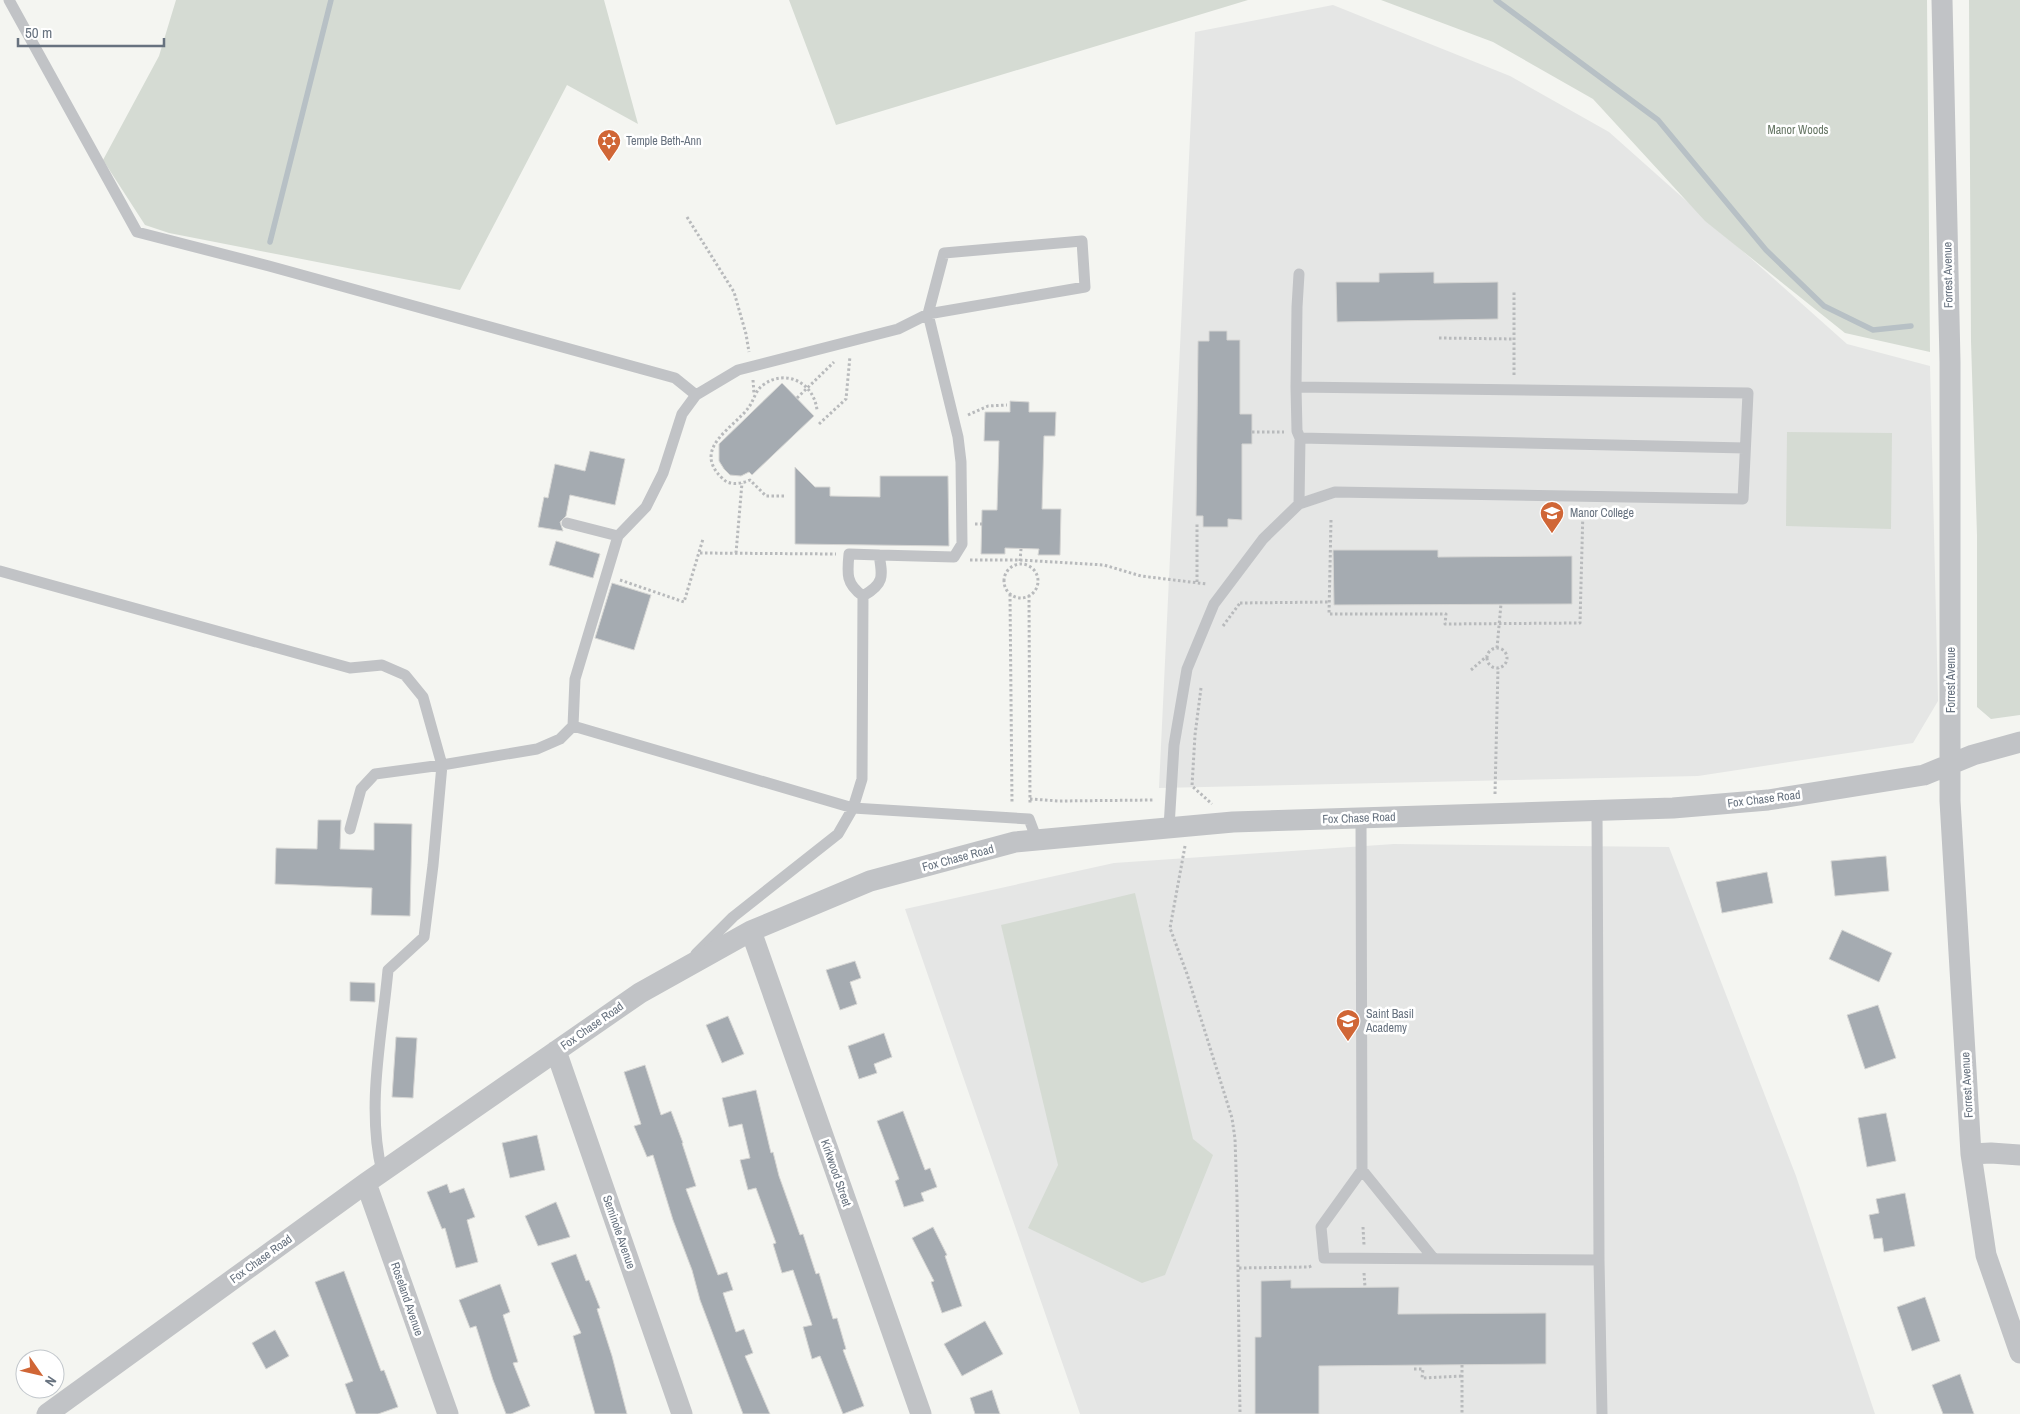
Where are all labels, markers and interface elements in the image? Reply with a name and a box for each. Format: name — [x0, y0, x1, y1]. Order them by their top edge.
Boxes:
scale bar — [18, 15, 164, 47]
text: 50 m — [25, 22, 52, 43]
park label: Manor Woods — [1767, 122, 1829, 138]
synagogue icon: Temple Beth-Ann — [596, 128, 622, 162]
place label: Temple Beth-Ann — [626, 133, 701, 149]
street label: Forrest Avenue — [1939, 242, 1957, 308]
school or university icon: Manor College — [1539, 500, 1565, 534]
place label: Manor College — [1570, 505, 1634, 521]
street label: Forrest Avenue — [1943, 647, 1959, 713]
street label: Fox Chase Road — [1727, 787, 1801, 811]
street label: Fox Chase Road — [1322, 809, 1396, 827]
street label: Fox Chase Road — [920, 841, 996, 875]
street label: Fox Chase Road — [557, 998, 627, 1054]
place label: Saint Basil Academy — [1365, 1006, 1414, 1036]
school or university icon: Saint Basil Academy — [1335, 1008, 1361, 1042]
street label: Forrest Avenue — [1957, 1052, 1977, 1118]
street label: Kirkwood Street — [817, 1137, 855, 1209]
street label: Seminole Avenue — [599, 1193, 639, 1271]
street label: Fox Chase Road — [227, 1231, 295, 1287]
street label: Roseland Avenue — [387, 1260, 427, 1338]
north arrow — [15, 1349, 65, 1399]
text: N — [41, 1373, 61, 1390]

